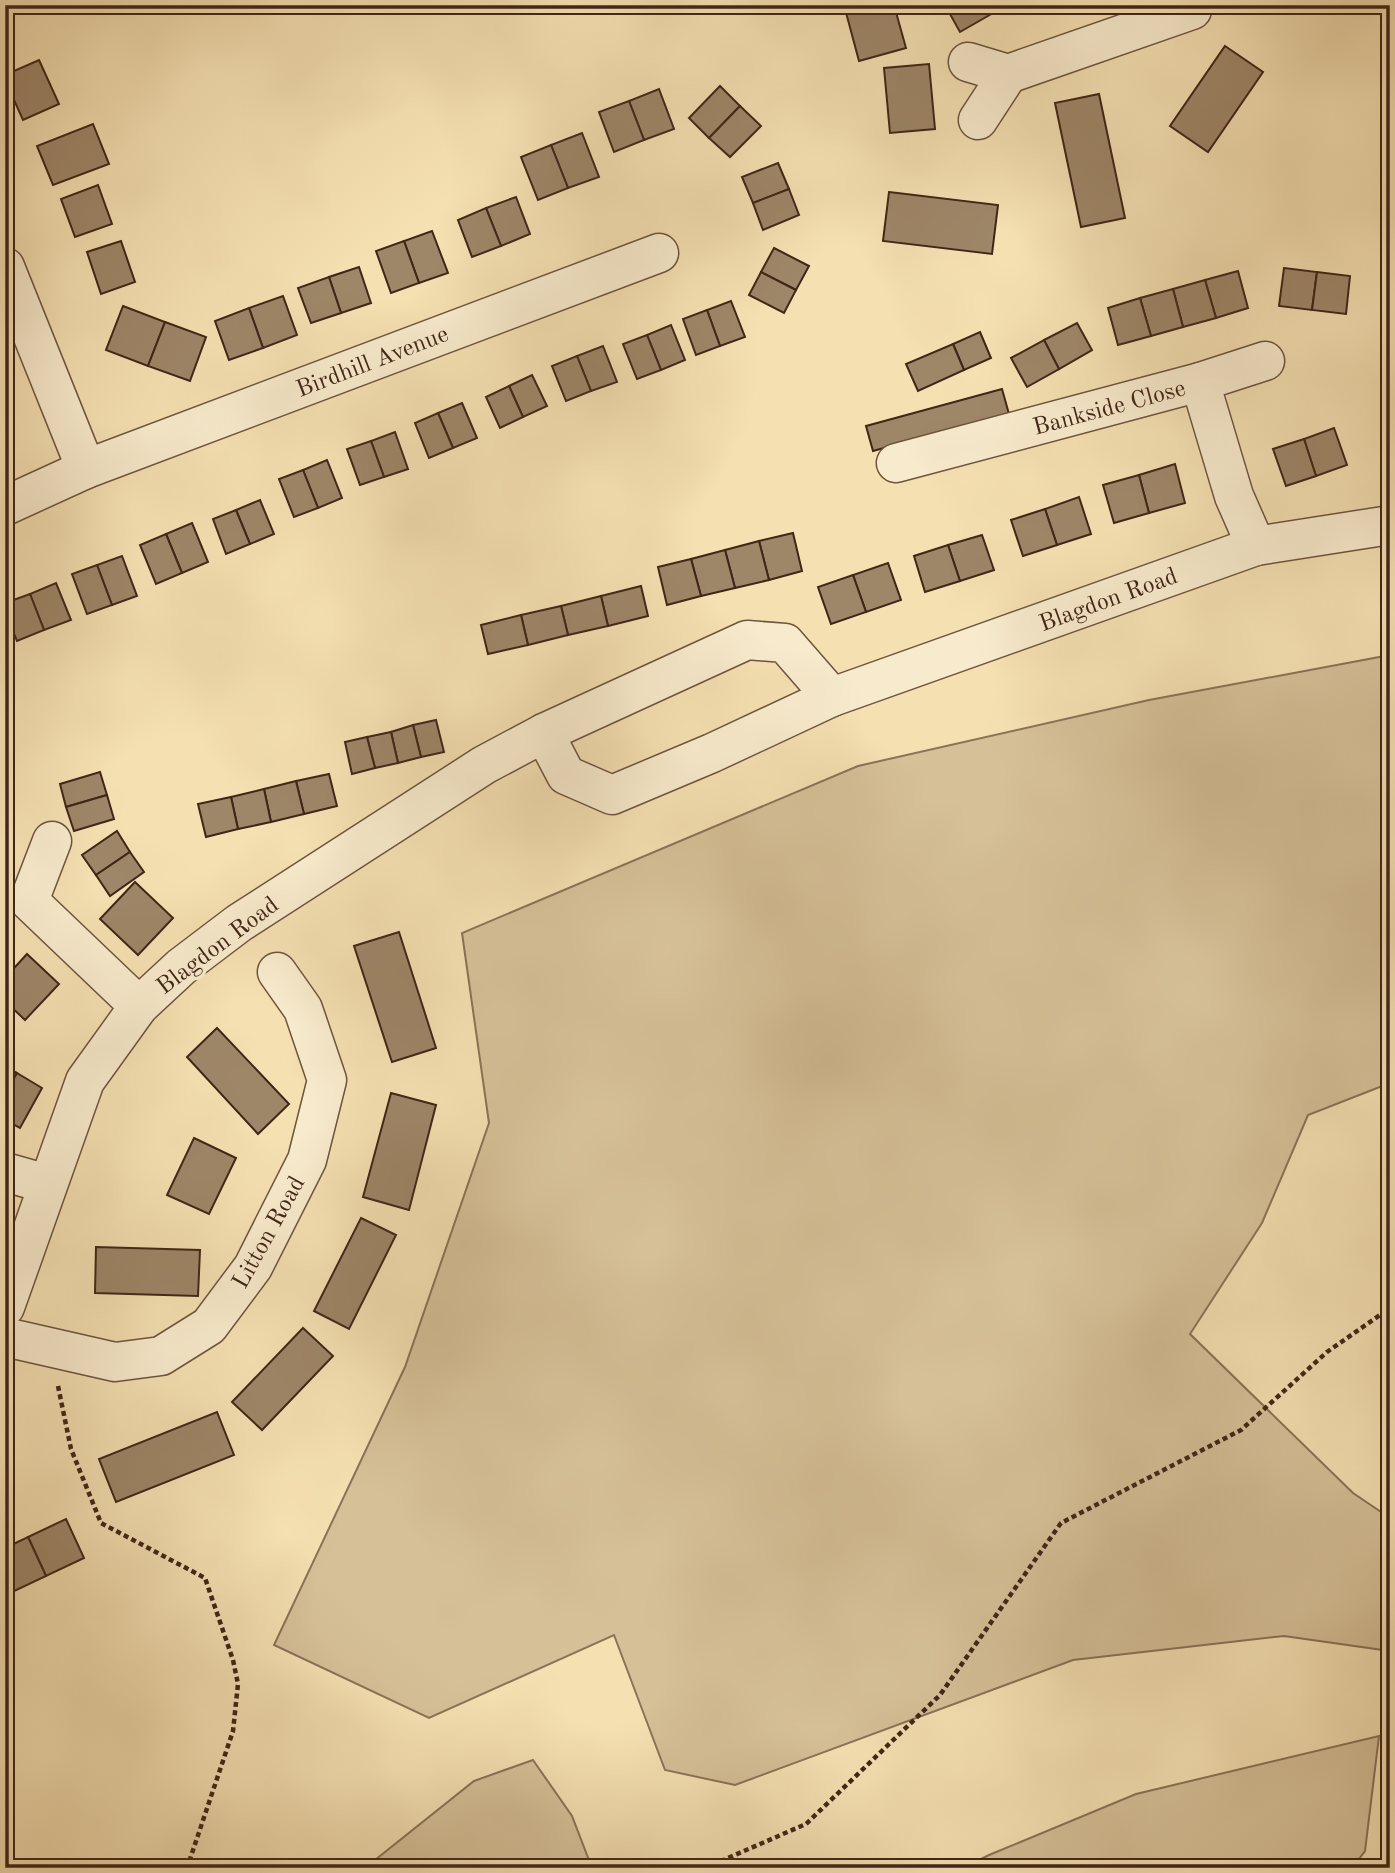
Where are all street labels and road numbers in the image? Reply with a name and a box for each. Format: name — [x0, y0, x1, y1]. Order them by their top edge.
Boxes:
street label: Birdhill Avenue — [293, 323, 452, 403]
street label: Bankside Close — [1031, 377, 1188, 441]
street label: Blagdon Road — [1036, 565, 1181, 637]
street label: Blagdon Road — [153, 893, 284, 1000]
street label: Litton Road — [229, 1173, 310, 1293]

